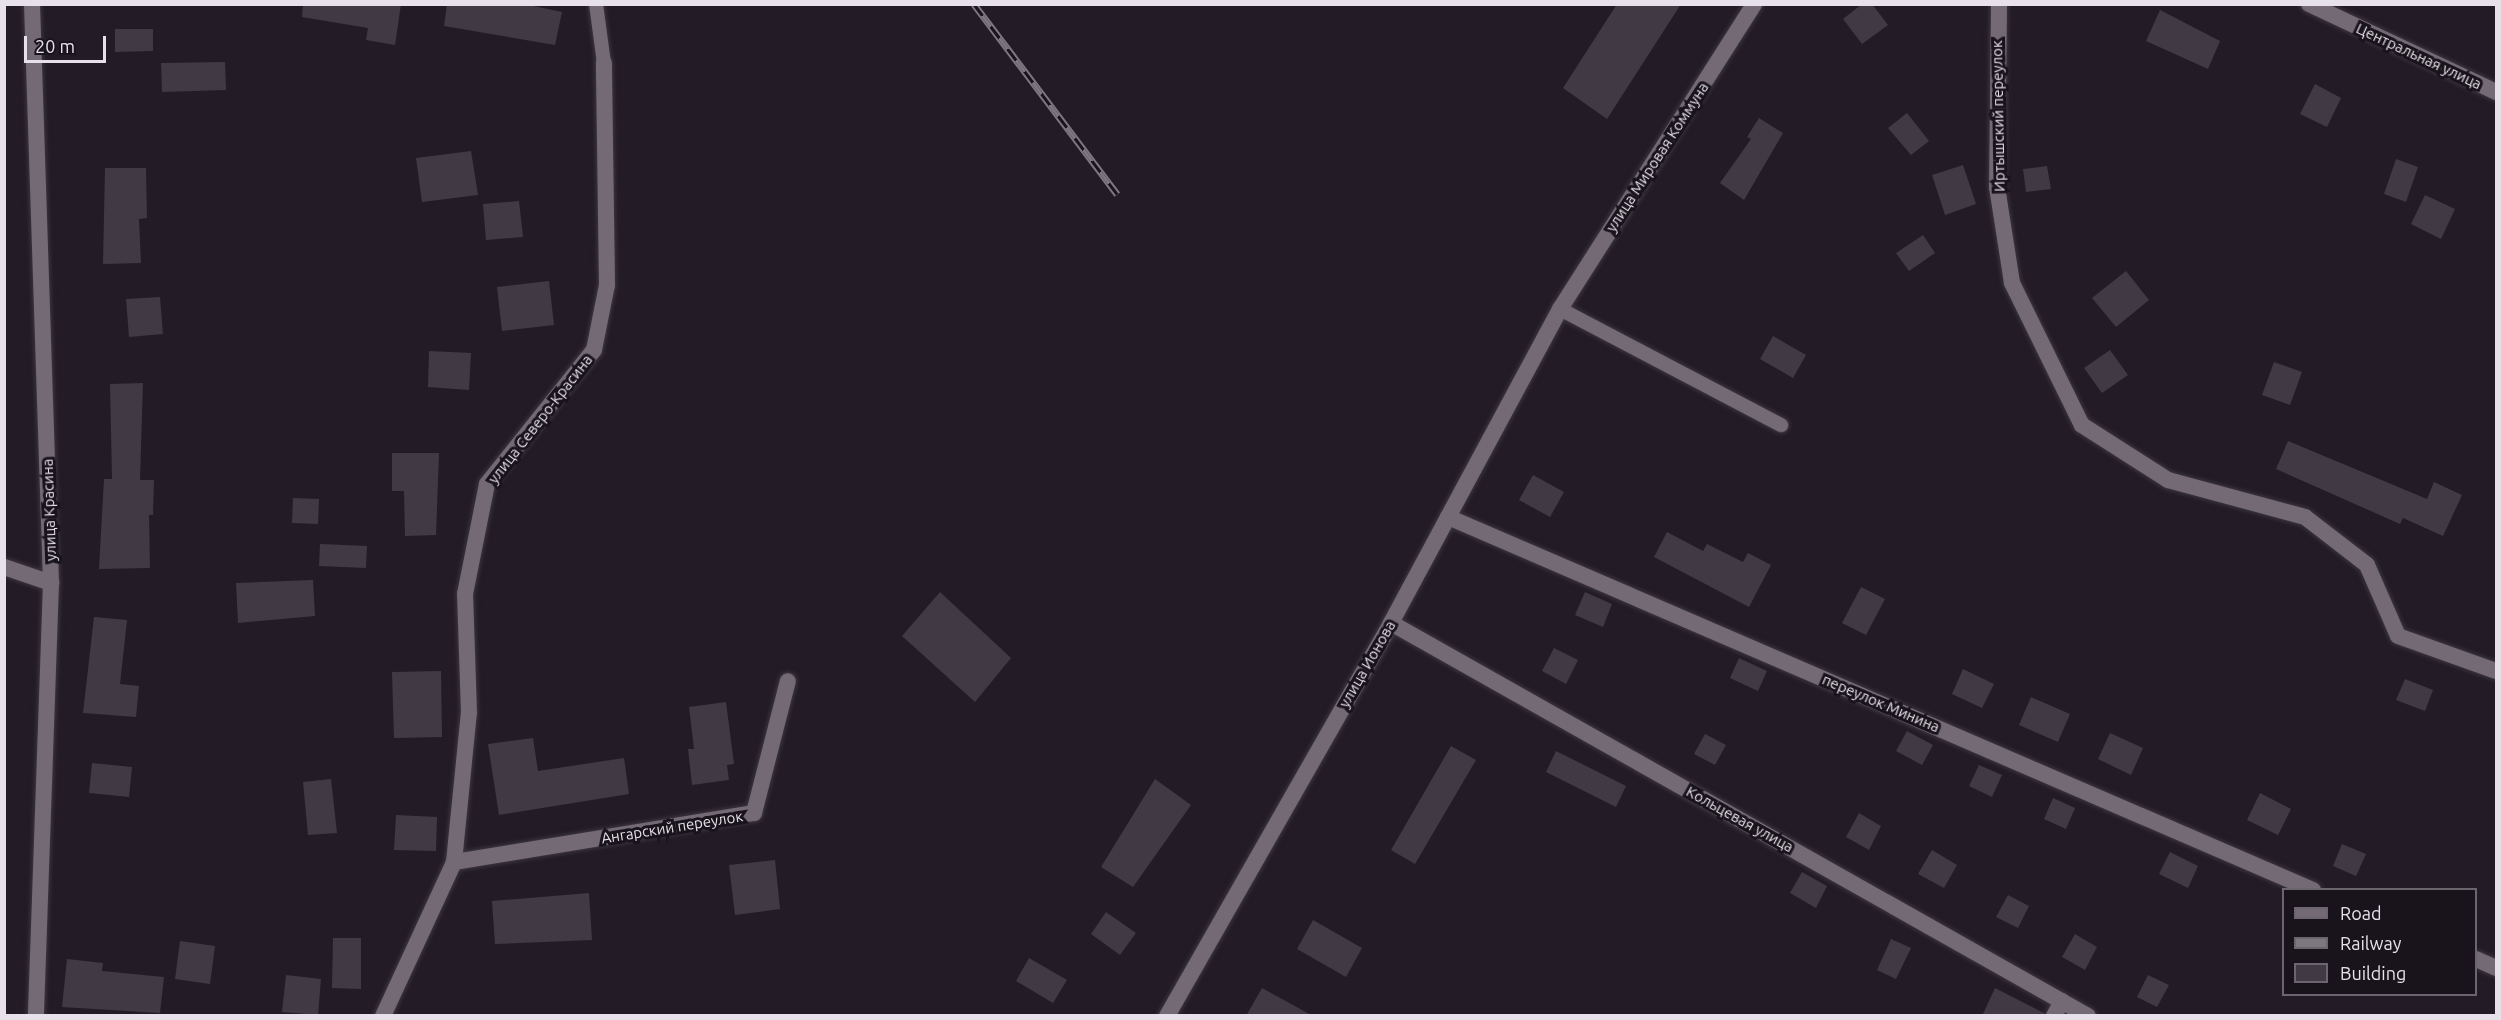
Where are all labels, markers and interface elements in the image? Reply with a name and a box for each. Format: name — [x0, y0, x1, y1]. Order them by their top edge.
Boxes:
street label: Центральная улица — [2353, 19, 2485, 93]
scale bar — [27, 24, 110, 62]
text: 20 m — [35, 36, 75, 56]
street label: Иртышский переулок — [1988, 40, 2008, 192]
street label: улица Мировая Коммуна — [1602, 79, 1712, 235]
street label: улица Северо-Красина — [484, 351, 596, 487]
street label: улица Красина — [38, 458, 60, 562]
street label: улица Ионова — [1335, 617, 1399, 711]
street label: переулок Минина — [1820, 670, 1942, 736]
street label: Кольцевая улица — [1683, 782, 1797, 856]
street label: Ангарский переулок — [600, 807, 744, 847]
legend — [2282, 888, 2477, 996]
text: Road — [2340, 903, 2382, 923]
text: Railway — [2340, 933, 2401, 953]
text: Building — [2340, 963, 2406, 983]

